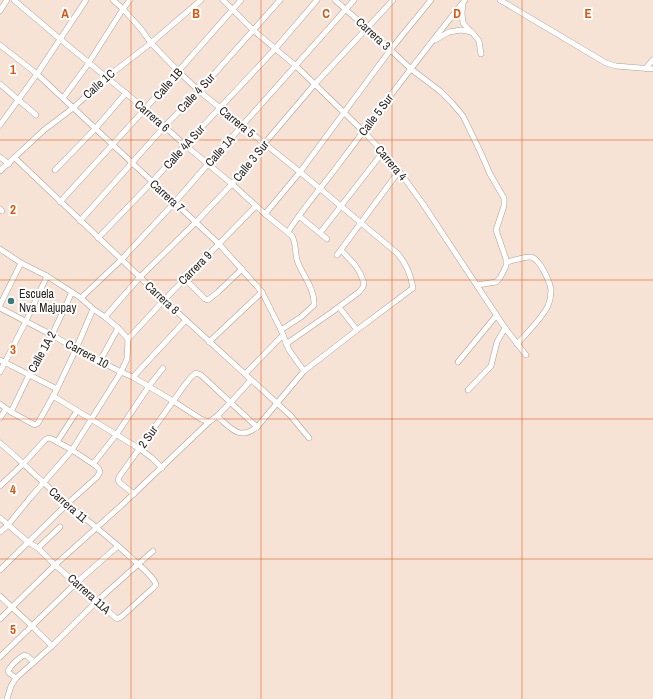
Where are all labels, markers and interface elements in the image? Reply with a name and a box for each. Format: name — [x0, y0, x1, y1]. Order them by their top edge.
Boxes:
text: A — [61, 5, 69, 22]
text: B — [192, 5, 200, 22]
text: C — [322, 5, 330, 22]
text: D — [453, 5, 461, 22]
text: E — [584, 5, 592, 22]
street label: Carrera 3 — [352, 14, 394, 54]
text: 1 — [10, 61, 16, 78]
street label: Calle 1B — [150, 64, 187, 103]
street label: Calle 1C — [80, 66, 118, 102]
street label: Calle 4 Sur — [174, 69, 219, 116]
street label: Calle 5 Sur — [355, 90, 397, 139]
street label: Carrera 6 — [131, 96, 173, 136]
street label: Carrera 5 — [216, 103, 259, 142]
street label: Calle 4A Sur — [160, 121, 209, 173]
street label: Calle 1A — [202, 132, 239, 170]
street label: Calle 3 Sur — [229, 136, 273, 185]
street label: Carrera 4 — [372, 142, 411, 184]
street label: Carrera 7 — [146, 176, 188, 216]
text: 2 — [10, 201, 16, 218]
street label: Carrera 9 — [175, 248, 215, 288]
street label: Carrera 8 — [141, 278, 183, 318]
place label: Escuela Nva Majupay — [19, 286, 77, 316]
marker: Escuela Nva Majupay — [6, 296, 16, 306]
street label: Calle 1A 2 — [24, 329, 60, 375]
street label: Carrera 10 — [62, 336, 112, 372]
text: 3 — [10, 341, 16, 358]
street label: 2 Sur — [135, 422, 162, 451]
text: 4 — [10, 481, 16, 498]
street label: Carrera 11 — [45, 484, 91, 527]
street label: Carrera 11A — [64, 570, 114, 618]
text: 5 — [10, 621, 16, 638]

